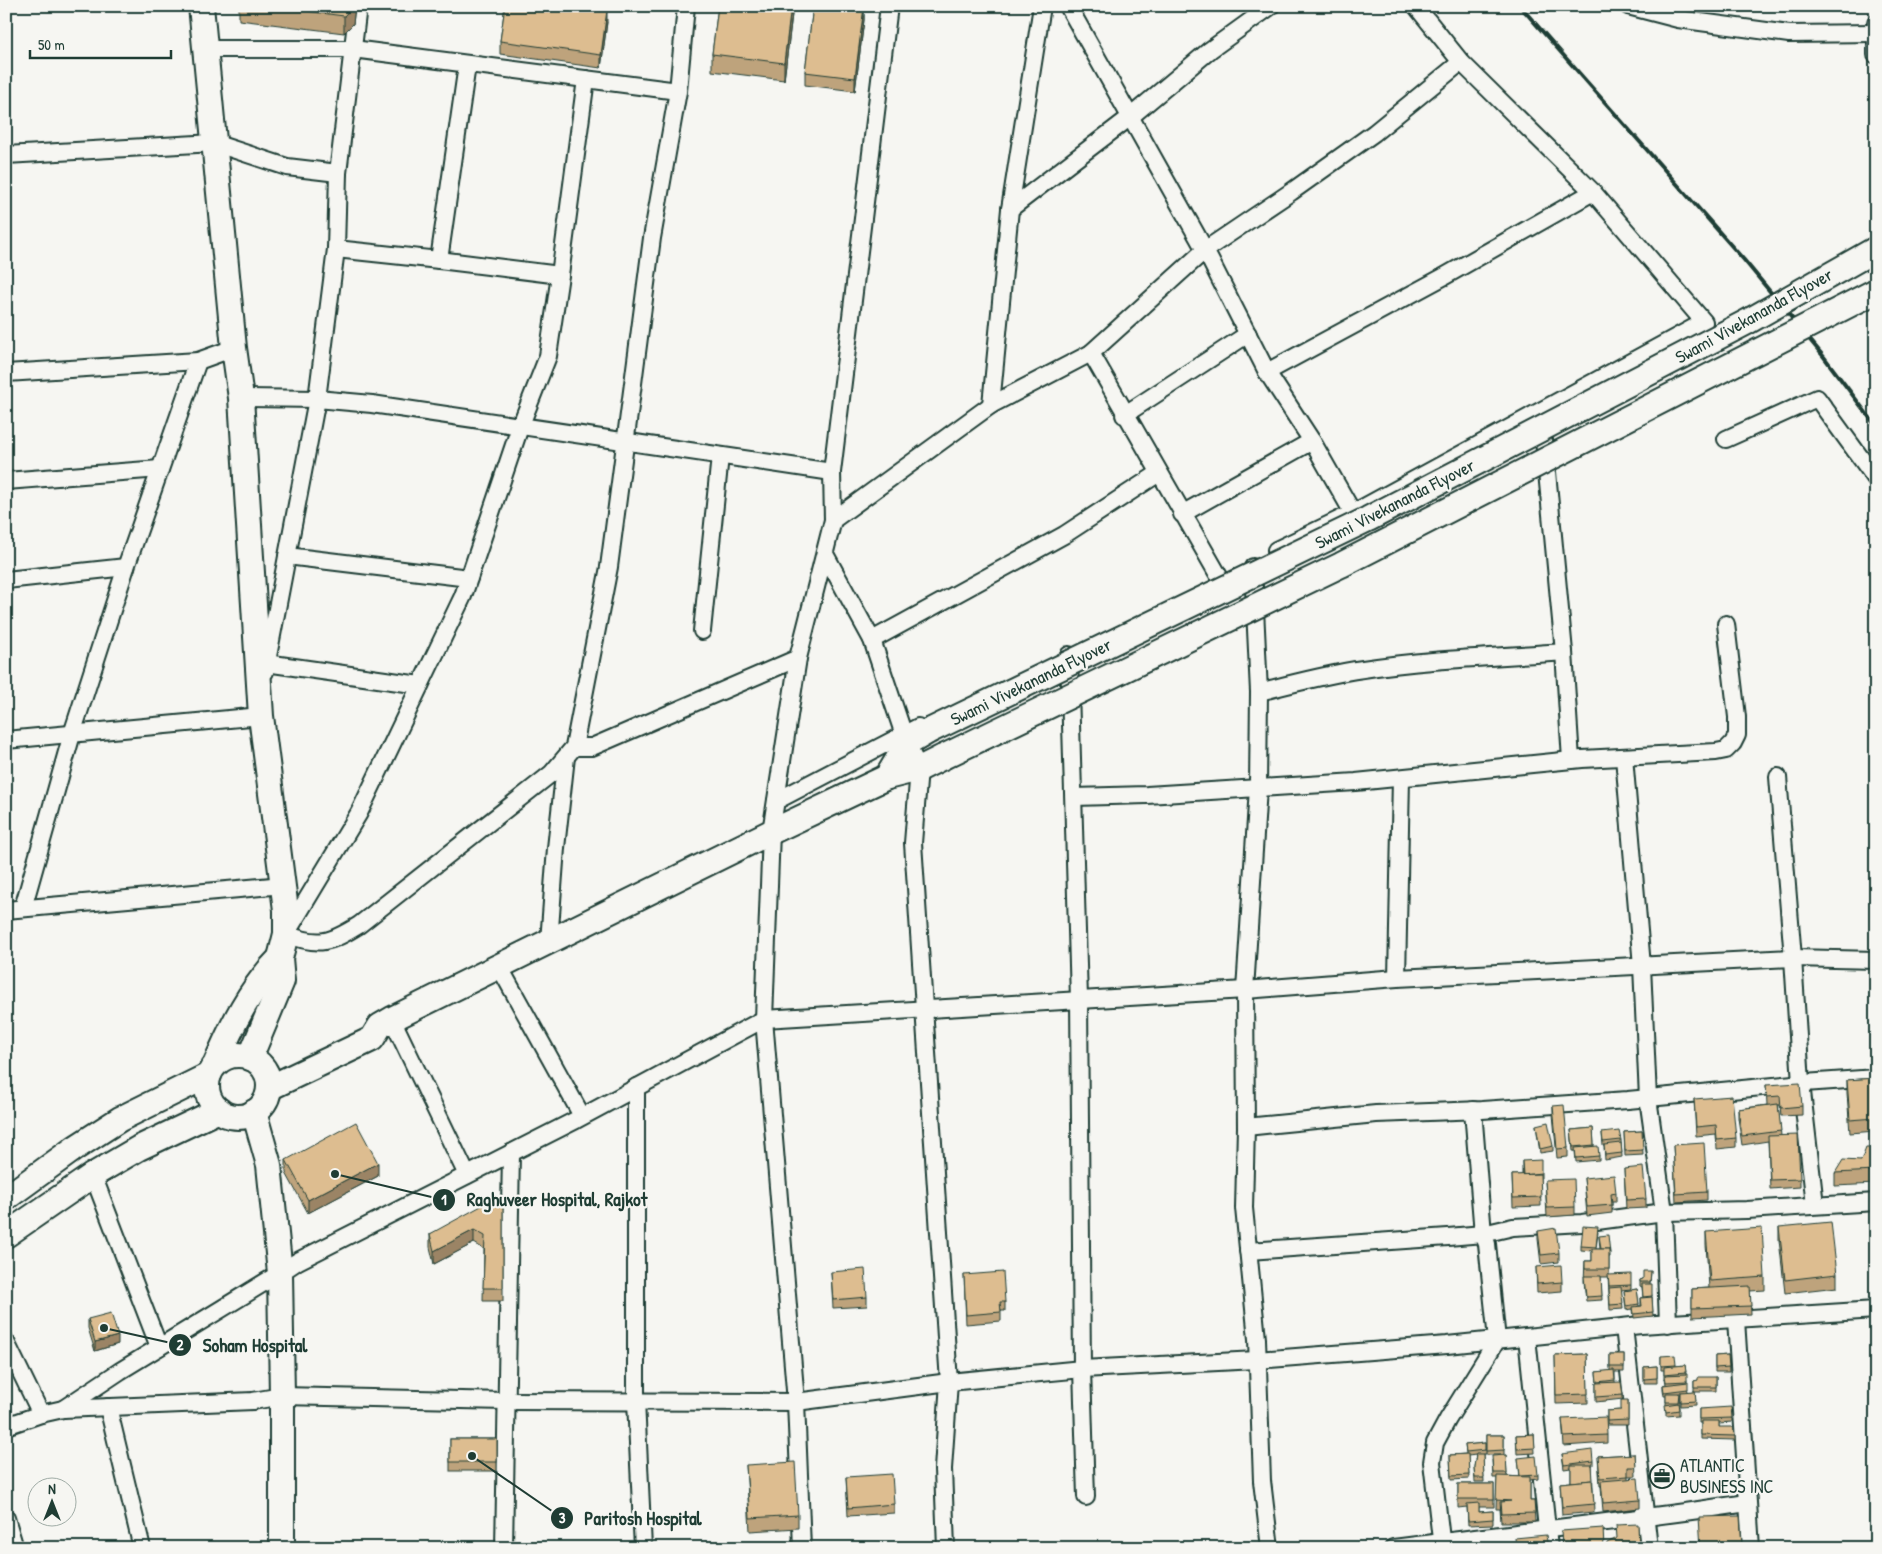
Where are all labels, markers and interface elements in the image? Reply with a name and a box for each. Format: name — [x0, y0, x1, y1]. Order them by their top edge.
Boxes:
scale bar — [30, 28, 171, 60]
text: 50 m — [38, 34, 65, 55]
street label: Swami Vivekananda Flyover — [1671, 262, 1837, 369]
street label: Swami Vivekananda Flyover — [1311, 452, 1479, 555]
street label: Swami Vivekananda Flyover — [946, 632, 1116, 731]
callout: Raghuveer Hospital, Rajkot — [431, 1183, 657, 1217]
text: Raghuveer Hospital, Rajkot — [467, 1186, 649, 1213]
text: 1 — [441, 1189, 447, 1210]
callout: Soham Hospital — [168, 1328, 317, 1362]
text: Soham Hospital — [203, 1332, 308, 1359]
text: 2 — [176, 1334, 184, 1355]
place label: ATLANTIC BUSINESS INC — [1680, 1453, 1774, 1499]
office icon: ATLANTIC BUSINESS INC — [1649, 1463, 1675, 1489]
north arrow — [28, 1476, 78, 1526]
text: N — [48, 1479, 56, 1498]
callout: Paritosh Hospital — [549, 1501, 712, 1535]
text: Paritosh Hospital — [584, 1505, 703, 1532]
text: 3 — [559, 1507, 566, 1528]

